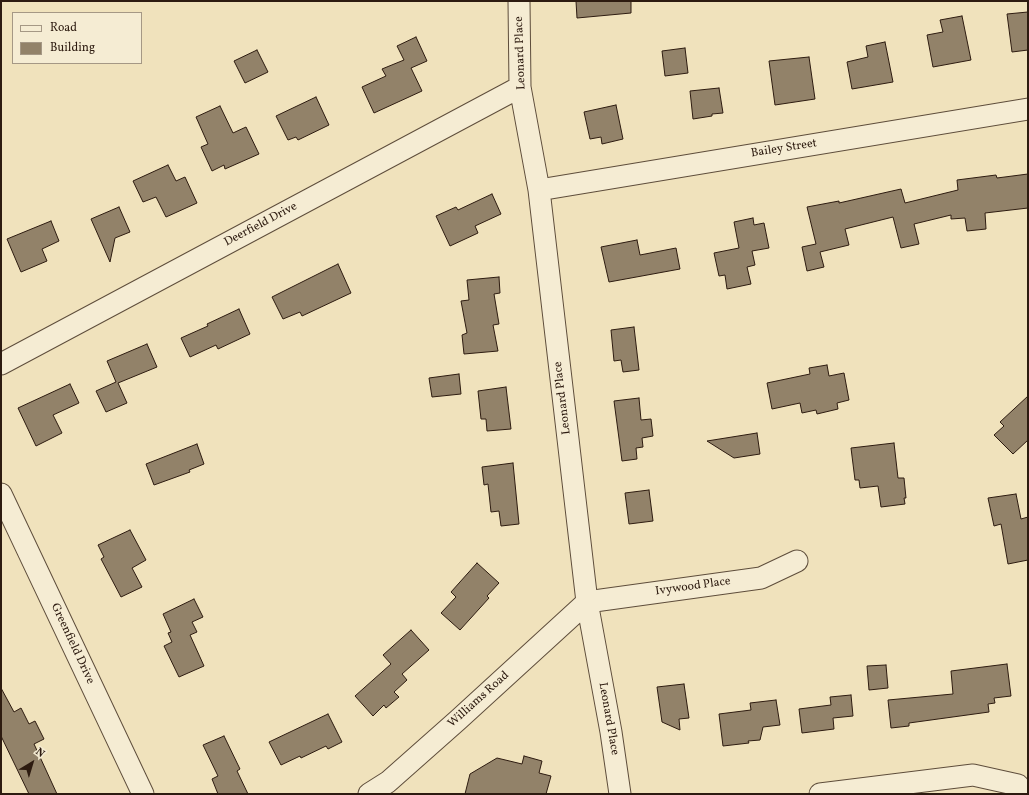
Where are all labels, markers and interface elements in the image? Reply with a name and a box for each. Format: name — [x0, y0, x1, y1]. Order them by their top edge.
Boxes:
legend — [12, 12, 142, 64]
street label: Leonard Place — [513, 16, 529, 90]
text: Road — [50, 20, 77, 36]
text: Building — [50, 40, 95, 56]
street label: Bailey Street — [750, 137, 818, 161]
street label: Deerfield Drive — [222, 200, 300, 250]
street label: Leonard Place — [551, 361, 575, 435]
street label: Ivywood Place — [654, 575, 732, 599]
street label: Greenfield Drive — [47, 601, 97, 687]
street label: Williams Road — [445, 669, 513, 731]
street label: Leonard Place — [595, 681, 621, 757]
north arrow — [12, 743, 52, 783]
text: N — [32, 745, 47, 762]

